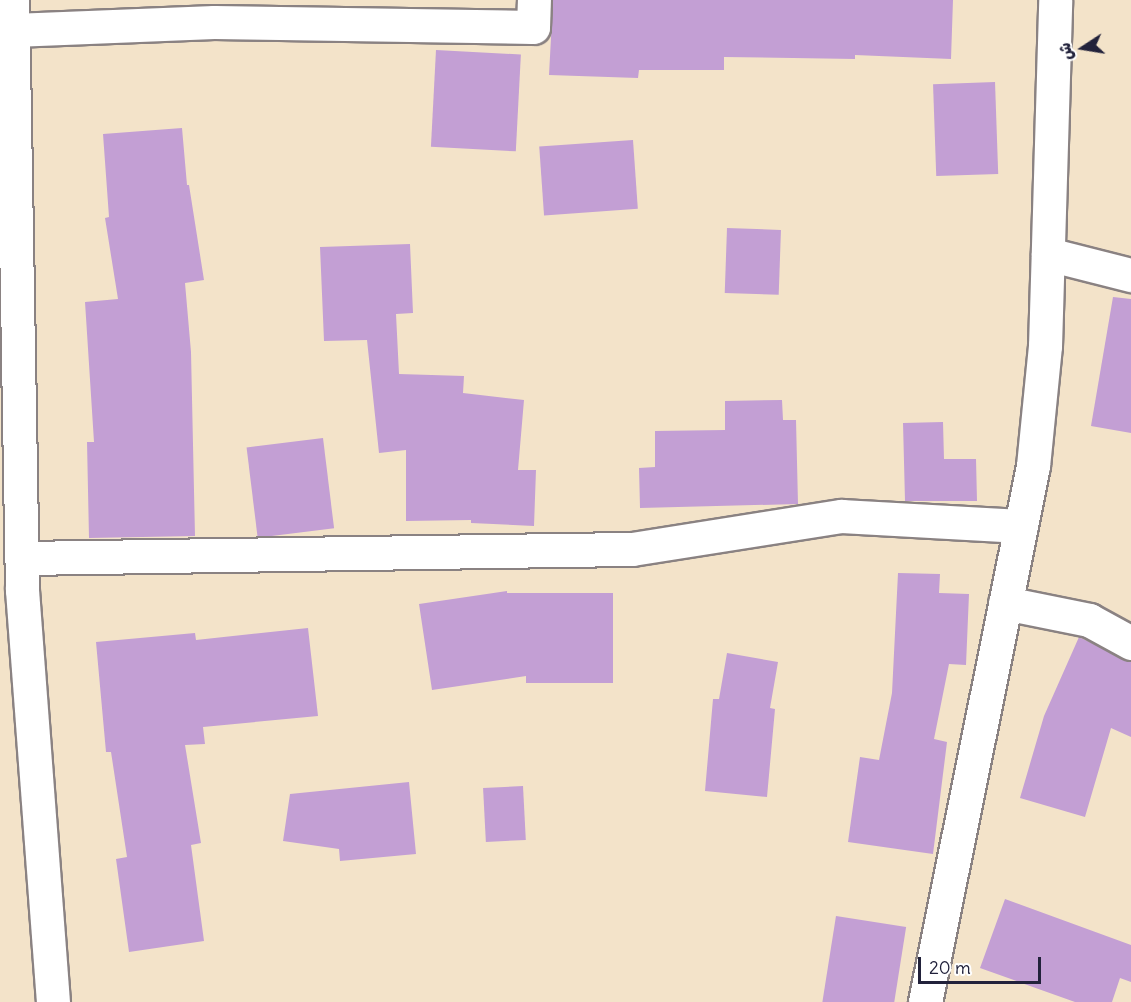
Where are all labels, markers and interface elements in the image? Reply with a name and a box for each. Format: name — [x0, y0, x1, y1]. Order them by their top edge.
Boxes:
north arrow — [1053, 18, 1113, 78]
text: ش — [1054, 41, 1077, 62]
scale bar — [921, 945, 1044, 983]
text: 20 m — [929, 956, 971, 979]

